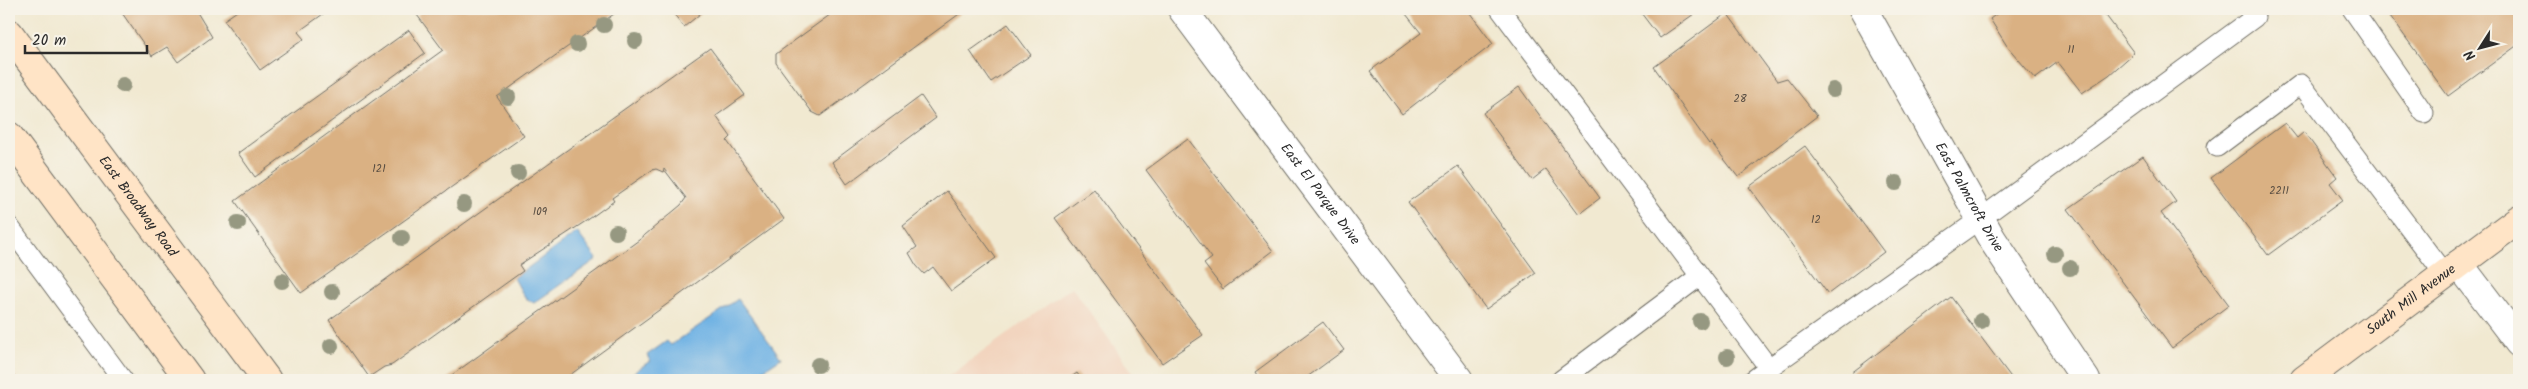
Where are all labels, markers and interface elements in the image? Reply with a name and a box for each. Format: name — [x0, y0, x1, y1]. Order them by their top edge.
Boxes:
scale bar — [25, 22, 148, 54]
north arrow — [2456, 22, 2506, 72]
text: 20 m — [32, 29, 66, 53]
house number: 11 — [2068, 41, 2074, 59]
text: N — [2459, 45, 2482, 65]
house number: 28 — [1733, 90, 1747, 108]
street label: East El Parque Drive — [1275, 138, 1366, 250]
street label: East Palmcroft Drive — [1929, 138, 2009, 257]
street label: East Broadway Road — [93, 151, 184, 262]
house number: 121 — [372, 160, 386, 178]
house number: 2211 — [2269, 182, 2289, 200]
house number: 109 — [533, 203, 548, 221]
house number: 12 — [1811, 211, 1821, 229]
street label: South Mill Avenue — [2362, 258, 2461, 341]

